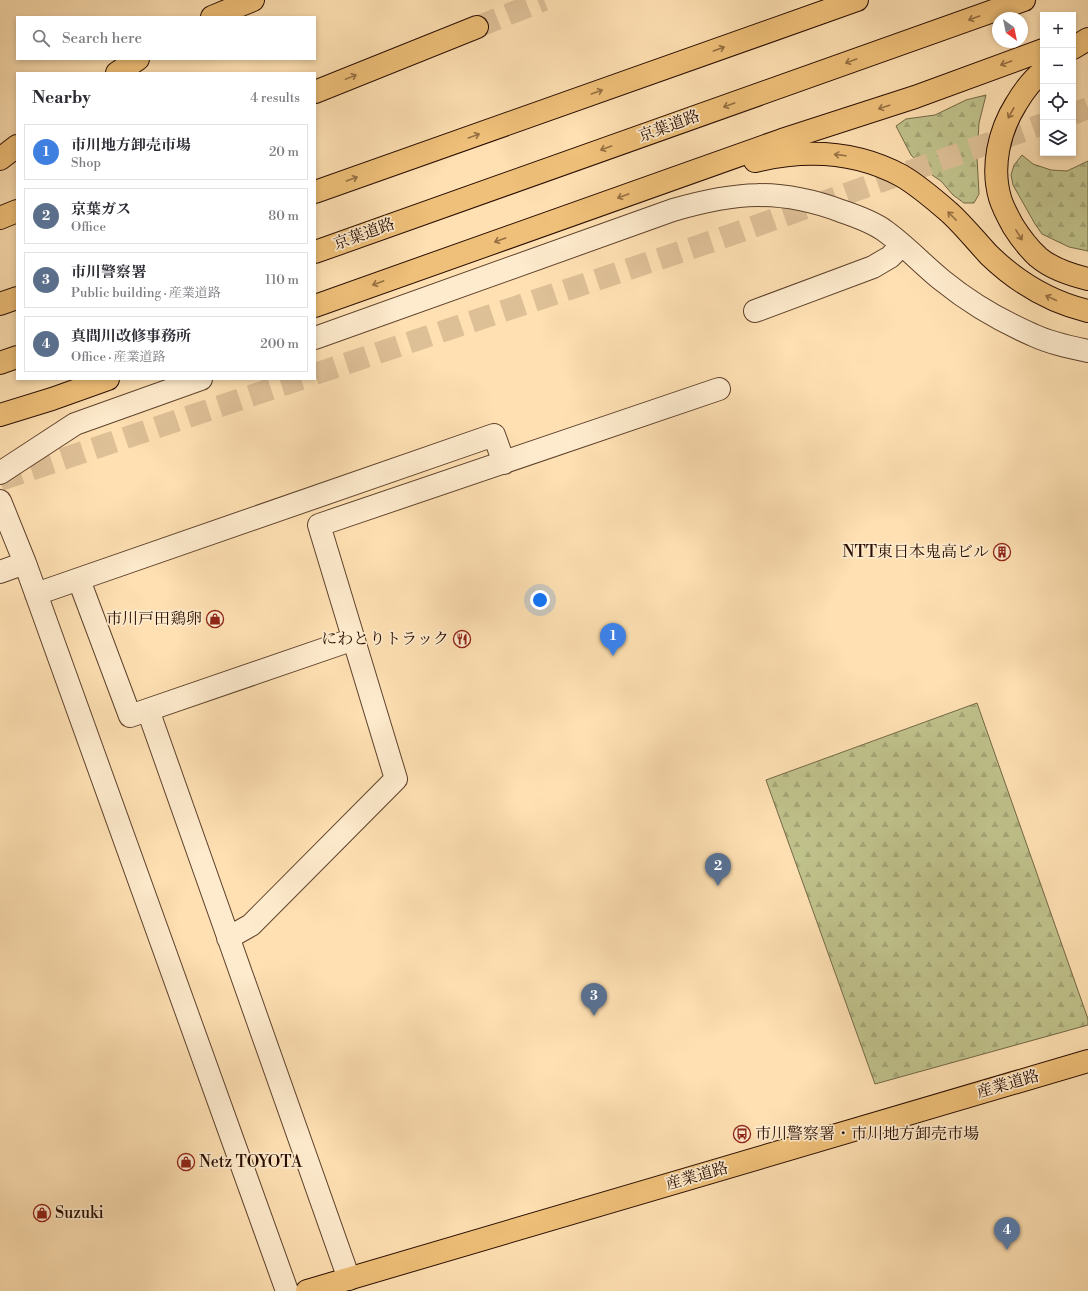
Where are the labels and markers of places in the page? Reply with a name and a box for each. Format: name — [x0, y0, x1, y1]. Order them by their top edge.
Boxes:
place label: NTT東日本鬼高ビル — [843, 542, 989, 562]
building icon: NTT東日本鬼高ビル — [992, 542, 1012, 562]
place label: 市川戸田鶏卵 — [106, 609, 202, 629]
shop icon: 市川戸田鶏卵 — [205, 609, 225, 629]
pin: 1 — [600, 623, 626, 656]
place label: にわとりトラック — [321, 629, 449, 649]
restaurant icon: にわとりトラック — [452, 629, 472, 649]
pin: 2 — [705, 853, 731, 886]
pin: 3 — [581, 983, 607, 1016]
bus stop icon: 市川警察署・市川地方卸売市場 — [732, 1124, 752, 1144]
place label: 市川警察署・市川地方卸売市場 — [755, 1124, 979, 1144]
shop icon: Netz TOYOTA — [176, 1152, 196, 1172]
place label: Netz TOYOTA — [199, 1152, 303, 1172]
shop icon: Suzuki — [32, 1203, 52, 1223]
place label: Suzuki — [55, 1203, 104, 1223]
pin: 4 — [994, 1217, 1020, 1250]

